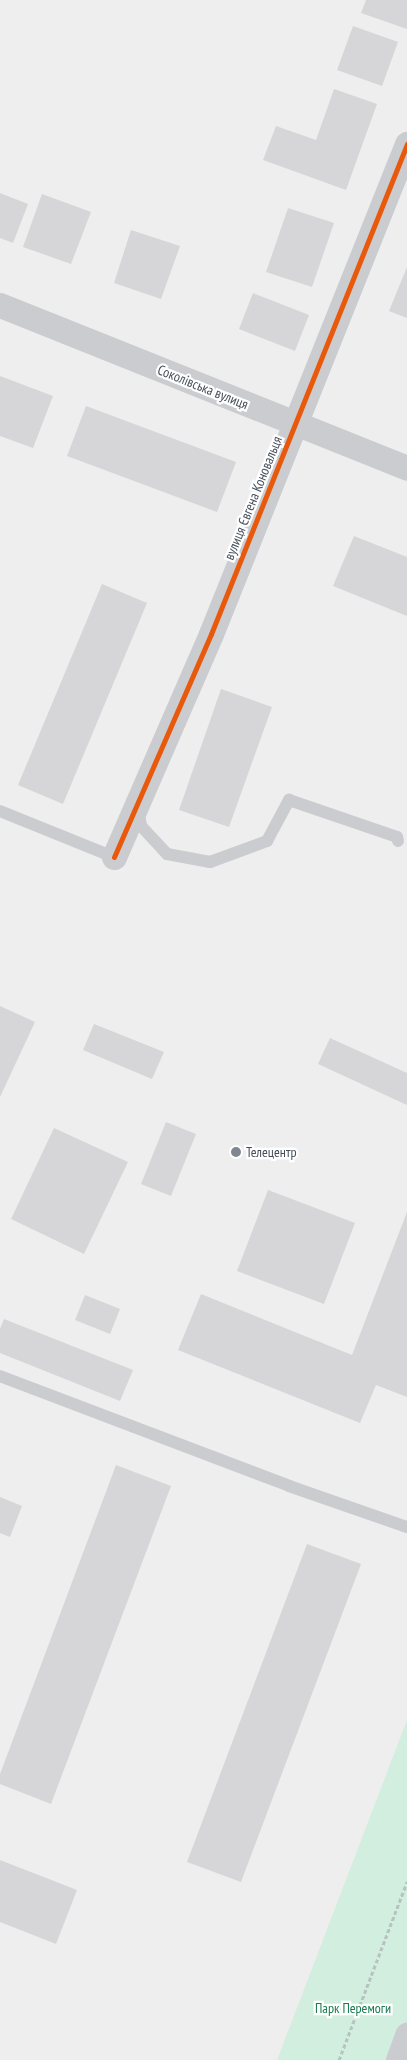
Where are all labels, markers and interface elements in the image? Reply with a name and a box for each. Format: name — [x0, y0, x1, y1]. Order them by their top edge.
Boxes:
street label: Соколівська вулиця — [155, 361, 251, 413]
street label: вулиця Євгена Коновальця — [220, 434, 286, 562]
place label: Телецентр — [246, 1144, 296, 1160]
marker: Телецентр — [230, 1146, 242, 1158]
park label: Парк Перемоги — [315, 2000, 391, 2016]

